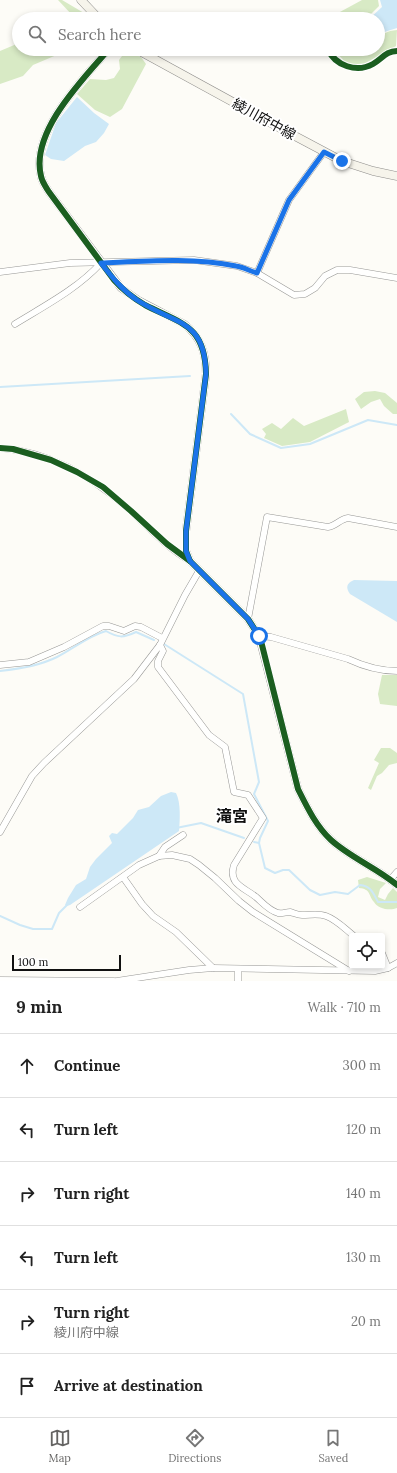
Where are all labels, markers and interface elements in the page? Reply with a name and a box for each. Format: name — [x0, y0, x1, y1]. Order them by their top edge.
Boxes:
search box — [12, 12, 385, 56]
icon: search — [26, 23, 48, 45]
text: Search here — [58, 25, 141, 44]
street label: 綾川府中線 — [229, 94, 299, 144]
route end — [333, 152, 351, 170]
route start — [250, 627, 268, 645]
district label: 滝宮 — [216, 806, 248, 826]
map controls — [349, 933, 385, 969]
button: locate — [349, 933, 385, 969]
scale bar — [12, 953, 121, 972]
text: 100 m — [18, 955, 48, 969]
text: 9 min — [16, 996, 62, 1018]
text: Walk · 710 m — [307, 999, 381, 1016]
icon: ahead — [16, 1055, 38, 1077]
text: Continue — [54, 1056, 120, 1075]
text: 300 m — [343, 1057, 381, 1074]
icon: left — [16, 1119, 38, 1141]
text: Turn left — [54, 1120, 118, 1139]
text: 120 m — [346, 1121, 381, 1138]
icon: right — [16, 1183, 38, 1205]
text: Turn right — [54, 1184, 130, 1203]
text: 140 m — [346, 1185, 381, 1202]
icon: left — [16, 1247, 38, 1269]
text: Turn left — [54, 1248, 118, 1267]
text: 130 m — [346, 1249, 381, 1266]
text: Turn right — [54, 1303, 130, 1322]
icon: right — [16, 1311, 38, 1333]
text: 20 m — [351, 1313, 381, 1330]
text: 綾川府中線 — [54, 1324, 119, 1341]
icon: arrive — [16, 1375, 38, 1397]
text: Arrive at destination — [54, 1376, 203, 1395]
tab: Map — [49, 1427, 71, 1465]
tab: Directions — [168, 1427, 221, 1465]
tab: Saved — [319, 1427, 348, 1465]

